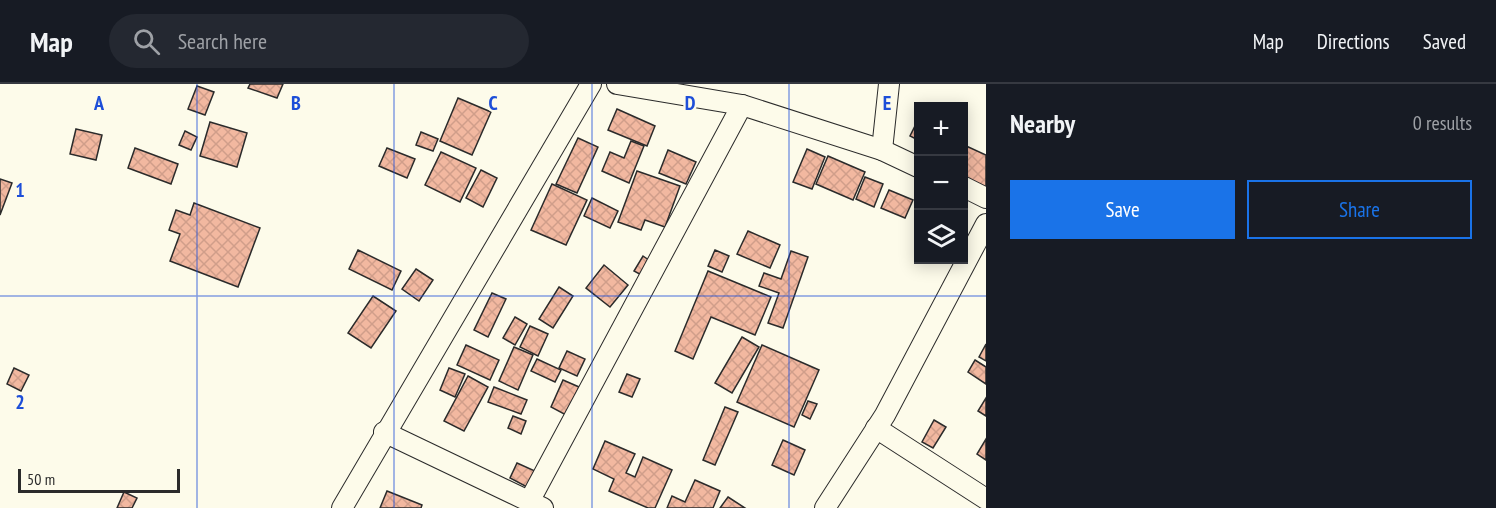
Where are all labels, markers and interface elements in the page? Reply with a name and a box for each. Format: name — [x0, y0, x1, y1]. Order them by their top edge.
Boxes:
search box — [109, 14, 529, 68]
text: Map — [30, 23, 73, 60]
icon: search — [130, 25, 163, 58]
text: Search here — [178, 27, 267, 55]
text: Map — [1253, 28, 1284, 55]
text: Directions — [1317, 28, 1390, 55]
text: Saved — [1423, 28, 1466, 55]
text: A — [93, 90, 105, 116]
text: B — [291, 90, 301, 116]
text: C — [488, 90, 498, 116]
text: D — [685, 90, 696, 116]
text: E — [883, 90, 891, 116]
map controls — [914, 102, 968, 264]
button: + — [914, 102, 968, 156]
text: Nearby — [1010, 107, 1075, 140]
text: 0 results — [1413, 110, 1472, 136]
button: − — [914, 156, 968, 210]
text: 1 — [15, 177, 25, 203]
button: Save — [1010, 180, 1235, 239]
button: Share — [1247, 180, 1472, 239]
button: layers — [914, 210, 968, 264]
text: 2 — [15, 389, 25, 415]
scale bar — [18, 466, 180, 494]
text: 50 m — [27, 469, 55, 489]

